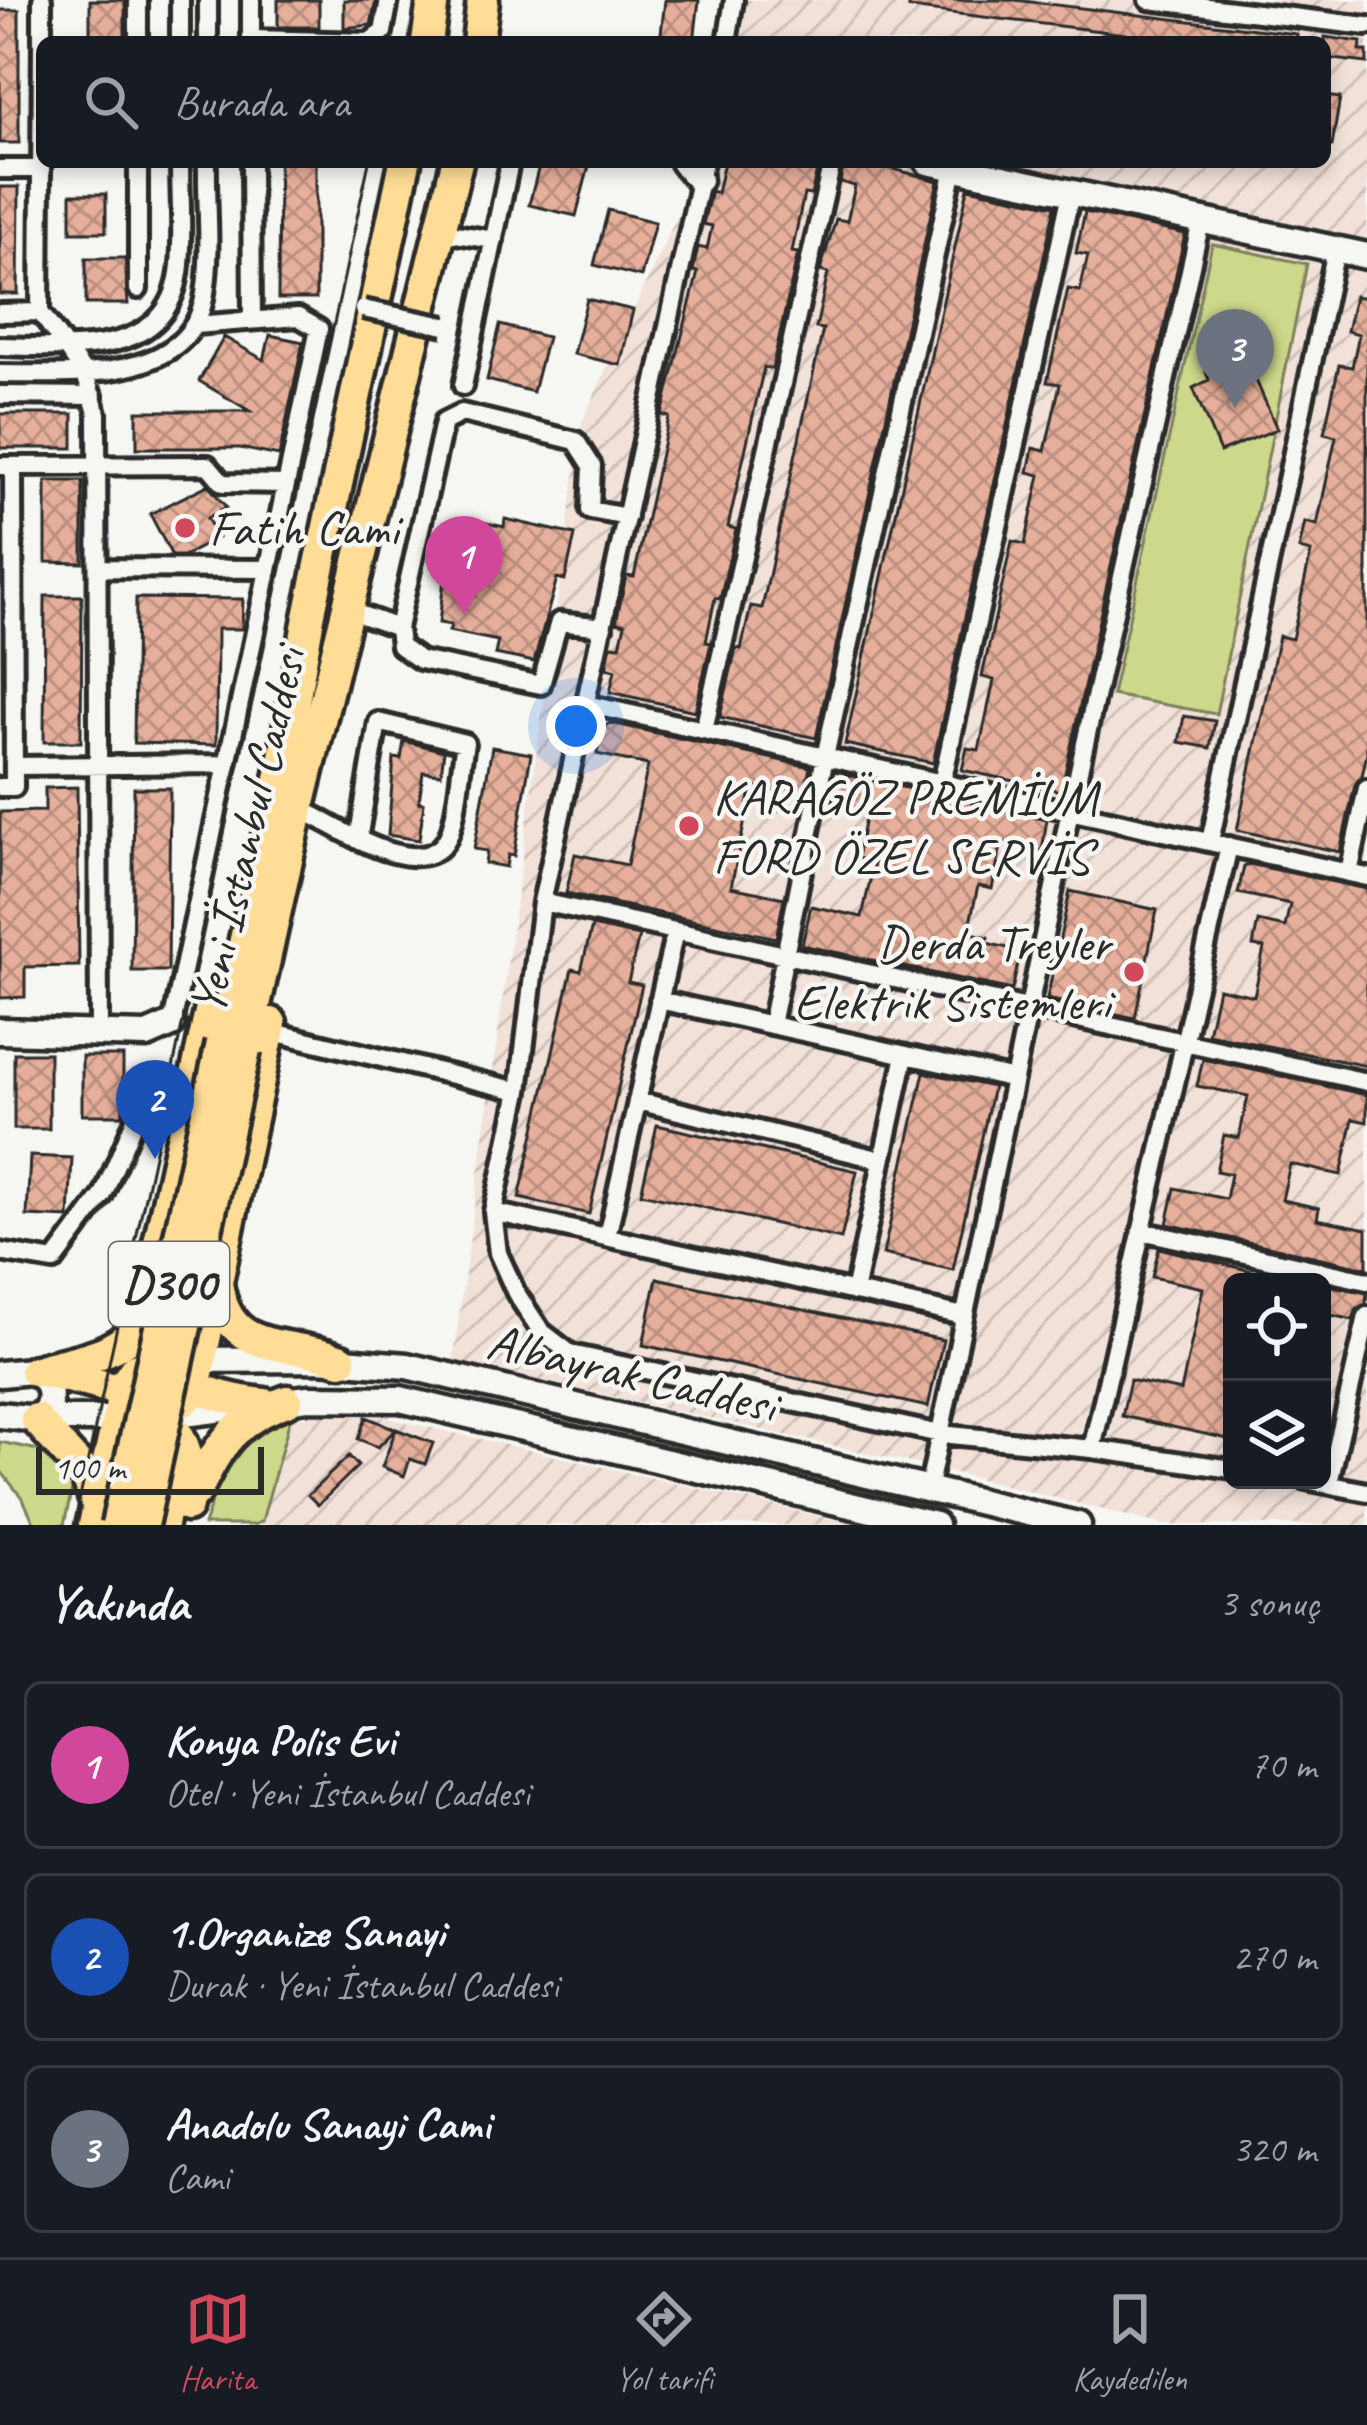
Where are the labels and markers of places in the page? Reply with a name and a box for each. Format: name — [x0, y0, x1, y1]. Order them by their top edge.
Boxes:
pin: 3 — [1196, 309, 1274, 408]
place label: Fatih Cami — [209, 496, 404, 560]
marker: Fatih Cami — [172, 515, 198, 541]
pin: 1 — [425, 516, 503, 615]
place label: KARAGÖZ PREMİUM FORD ÖZEL SERVİS — [713, 765, 1101, 888]
marker: KARAGÖZ PREMİUM FORD ÖZEL SERVİS — [676, 813, 702, 839]
place label: Derda Treyler Elektrik Sistemleri — [794, 911, 1116, 1034]
marker: Derda Treyler Elektrik Sistemleri — [1121, 959, 1147, 985]
pin: 2 — [116, 1060, 194, 1159]

